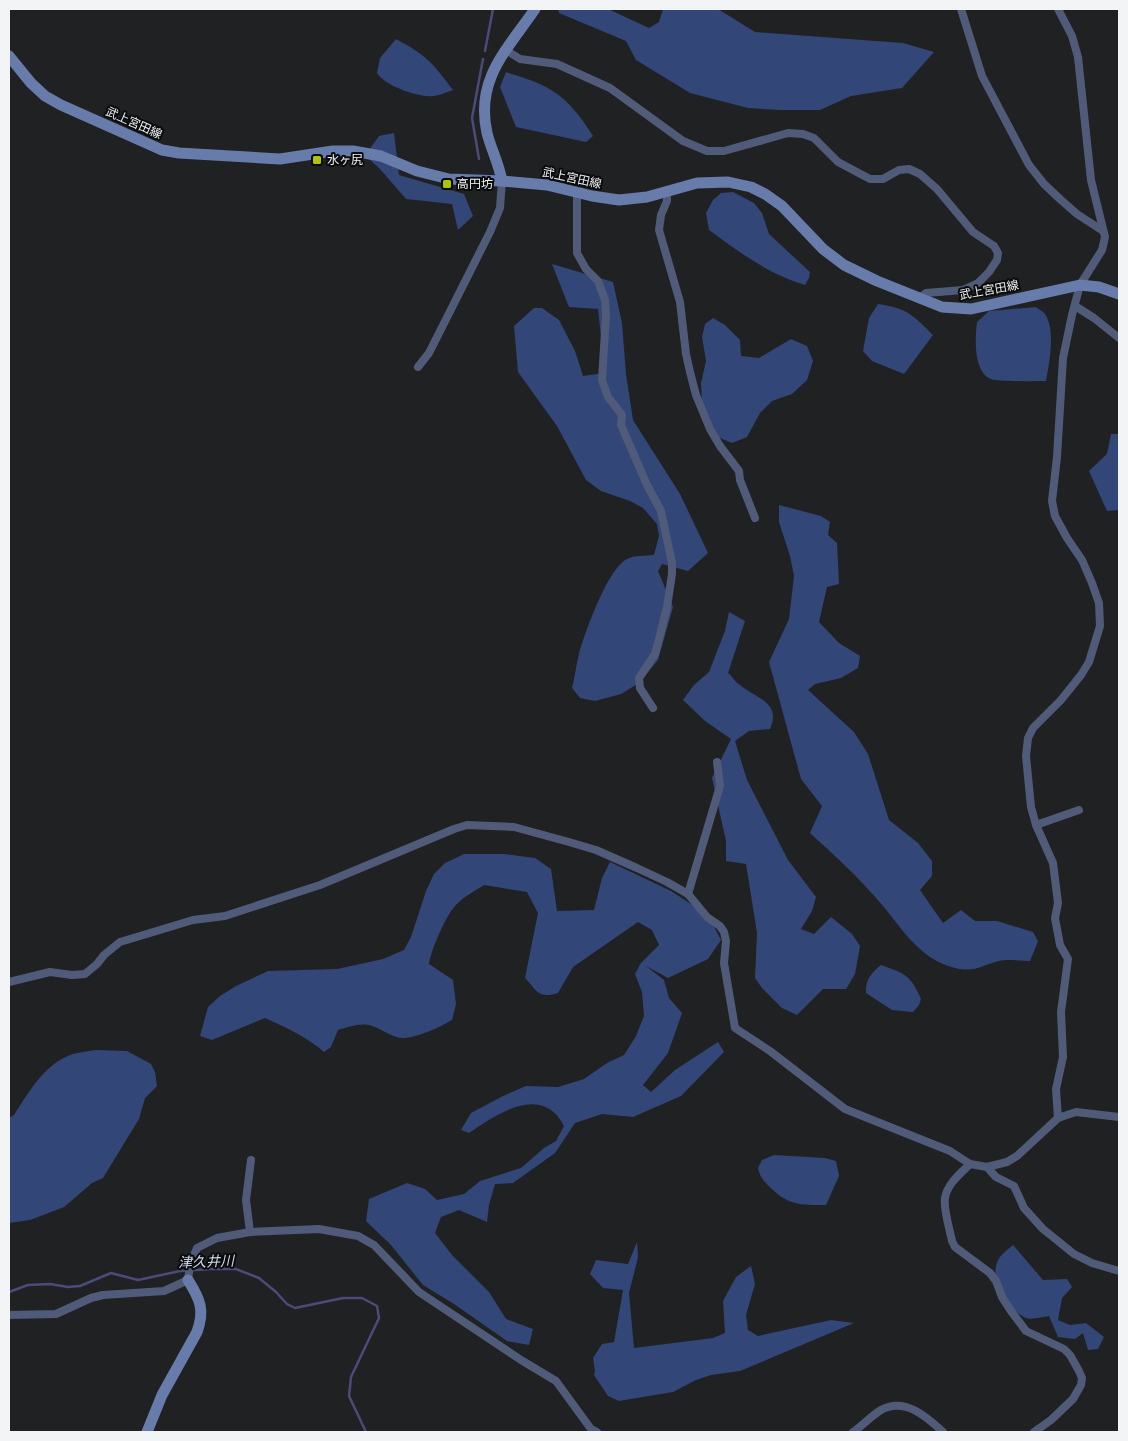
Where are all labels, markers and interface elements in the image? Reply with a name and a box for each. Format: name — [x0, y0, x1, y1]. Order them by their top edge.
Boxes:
street label: 武上宮田線 — [104, 104, 164, 142]
place label: 水ヶ尻 — [327, 153, 363, 167]
marker: 水ヶ尻 — [311, 154, 323, 166]
street label: 武上宮田線 — [541, 165, 603, 191]
place label: 高円坊 — [457, 177, 493, 191]
marker: 高円坊 — [441, 178, 453, 190]
street label: 武上宮田線 — [958, 278, 1020, 302]
water label: 津久井川 — [178, 1252, 236, 1271]

